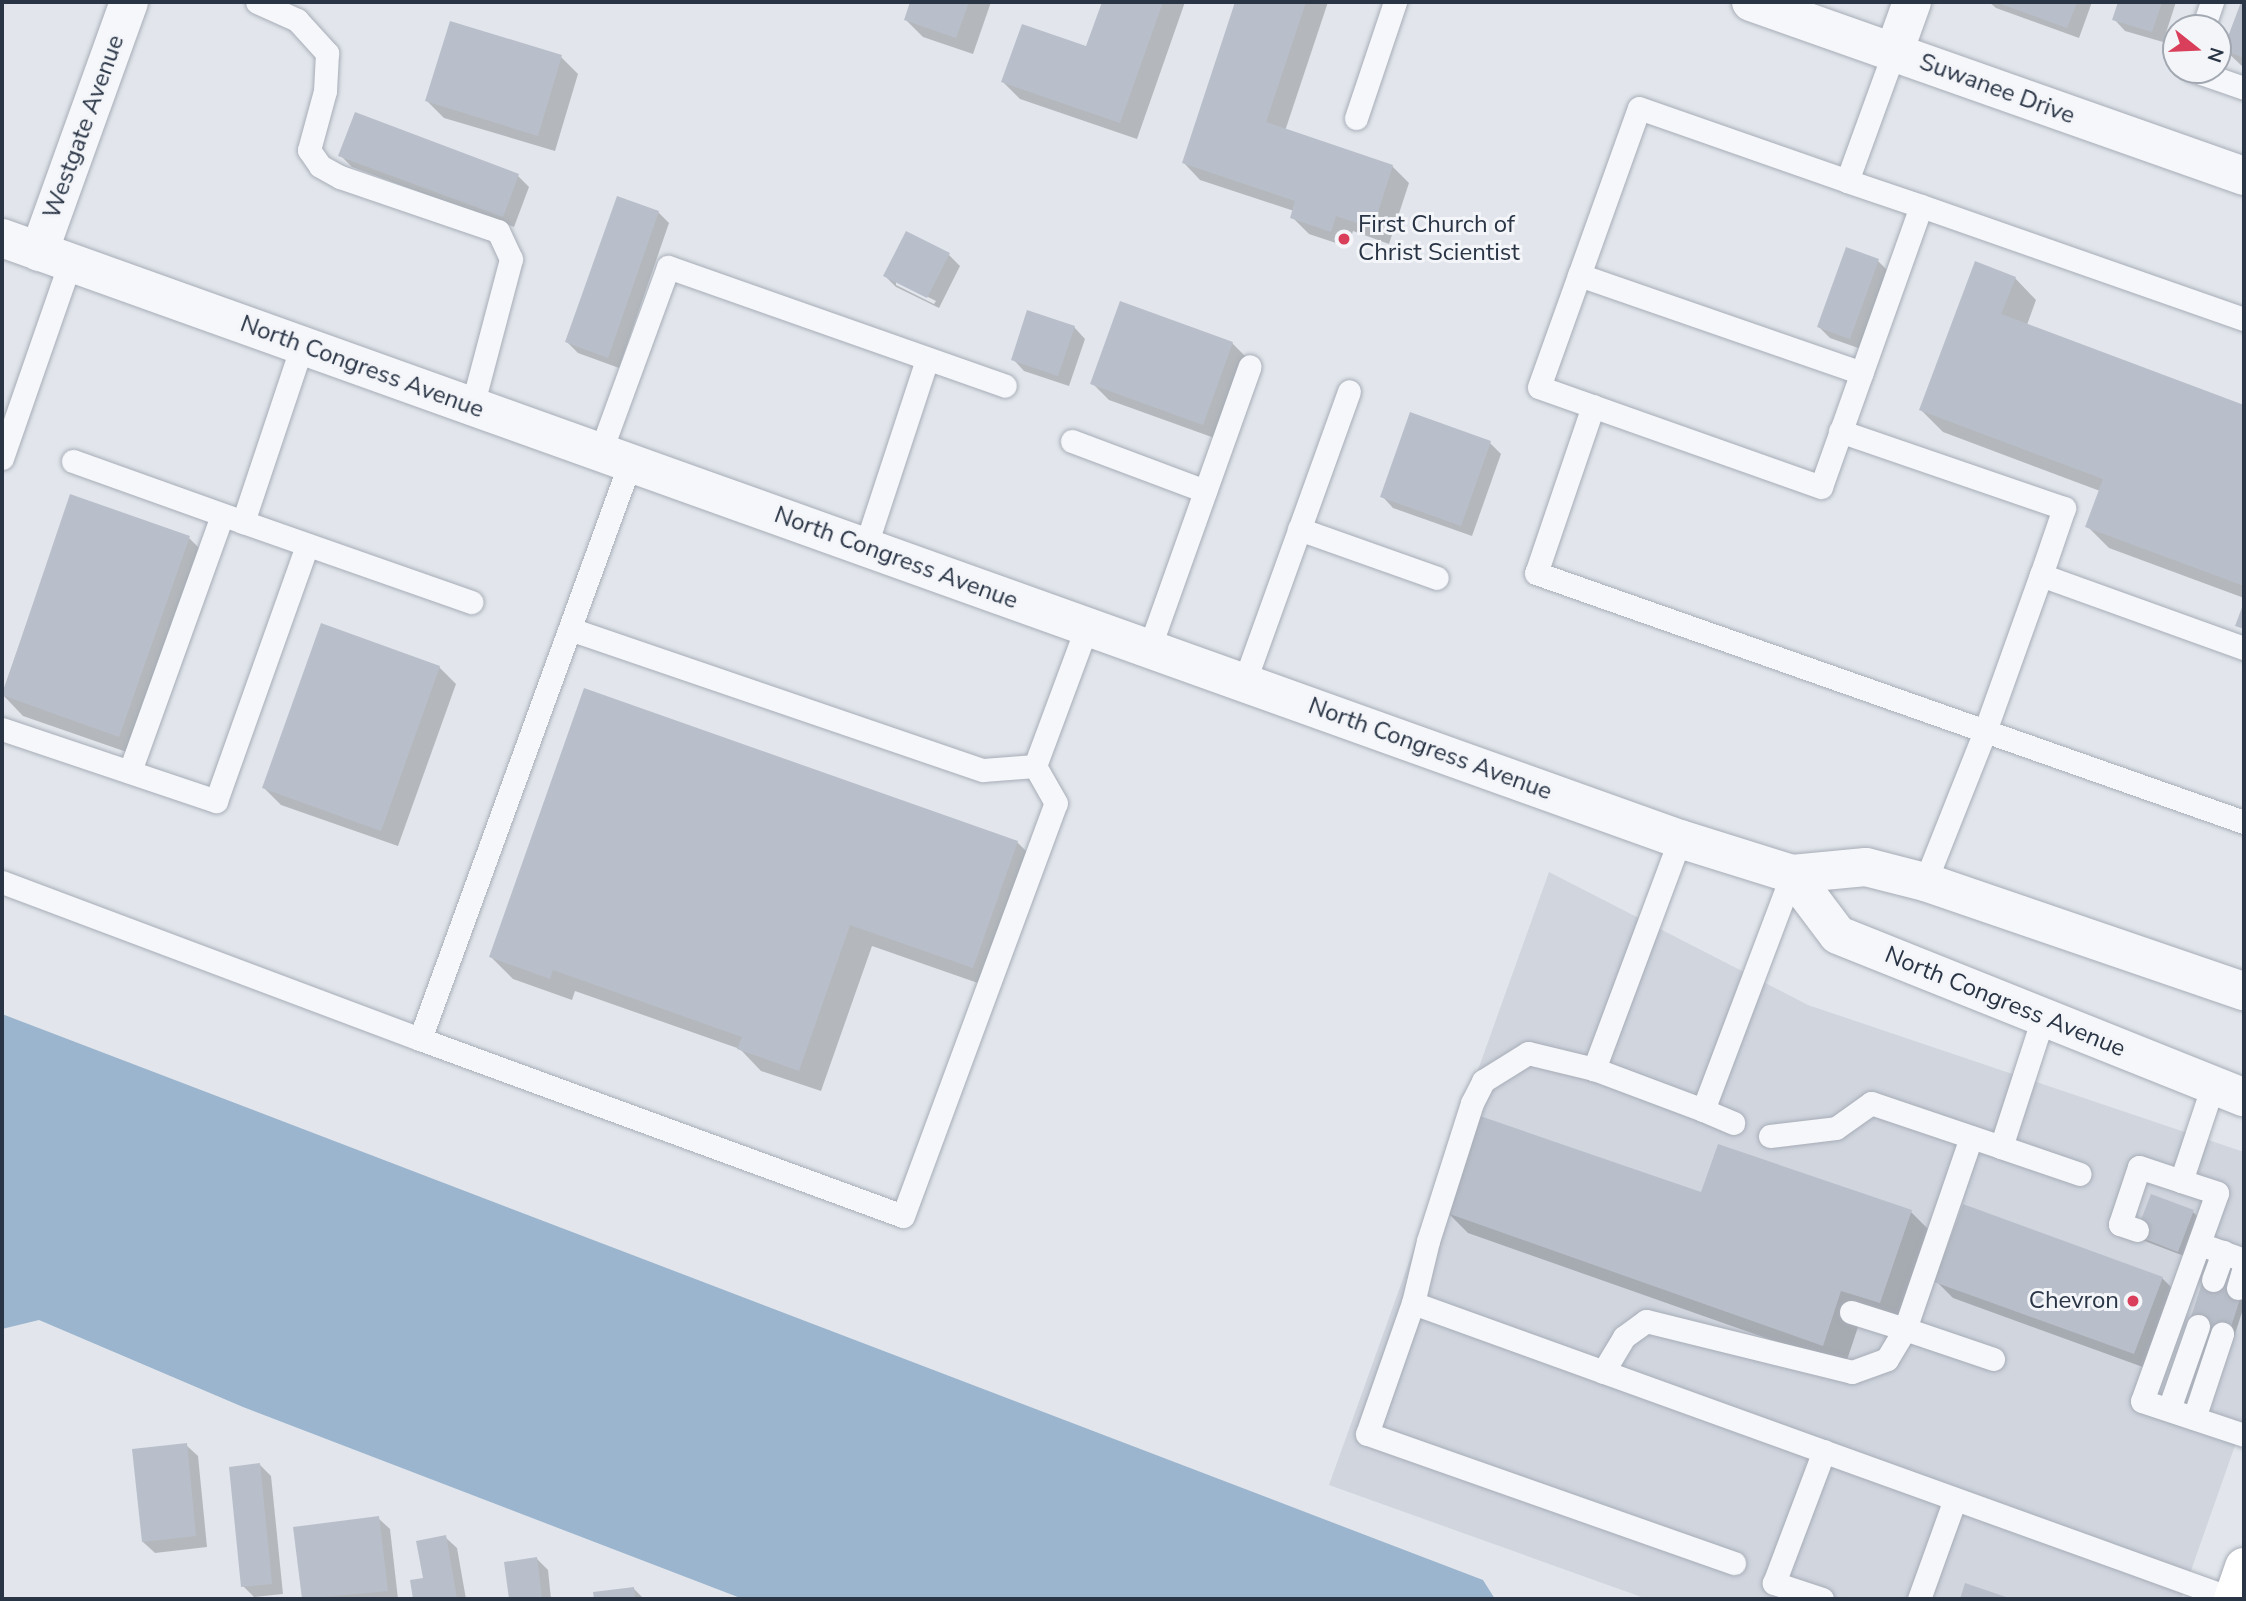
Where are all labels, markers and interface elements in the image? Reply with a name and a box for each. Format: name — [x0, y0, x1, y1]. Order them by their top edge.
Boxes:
north arrow — [2162, 14, 2232, 84]
street label: Westgate Avenue — [37, 31, 131, 223]
text: N — [2201, 44, 2230, 66]
street label: Suwanee Drive — [1915, 48, 2079, 130]
place label: First Church of Christ Scientist — [1358, 211, 1520, 267]
marker: First Church of Christ Scientist — [1336, 231, 1352, 247]
street label: North Congress Avenue — [236, 310, 488, 424]
street label: North Congress Avenue — [770, 501, 1022, 615]
street label: North Congress Avenue — [1304, 692, 1556, 806]
street label: North Congress Avenue — [1880, 941, 2130, 1063]
place label: Chevron — [2029, 1287, 2119, 1315]
marker: Chevron — [2125, 1293, 2141, 1309]

